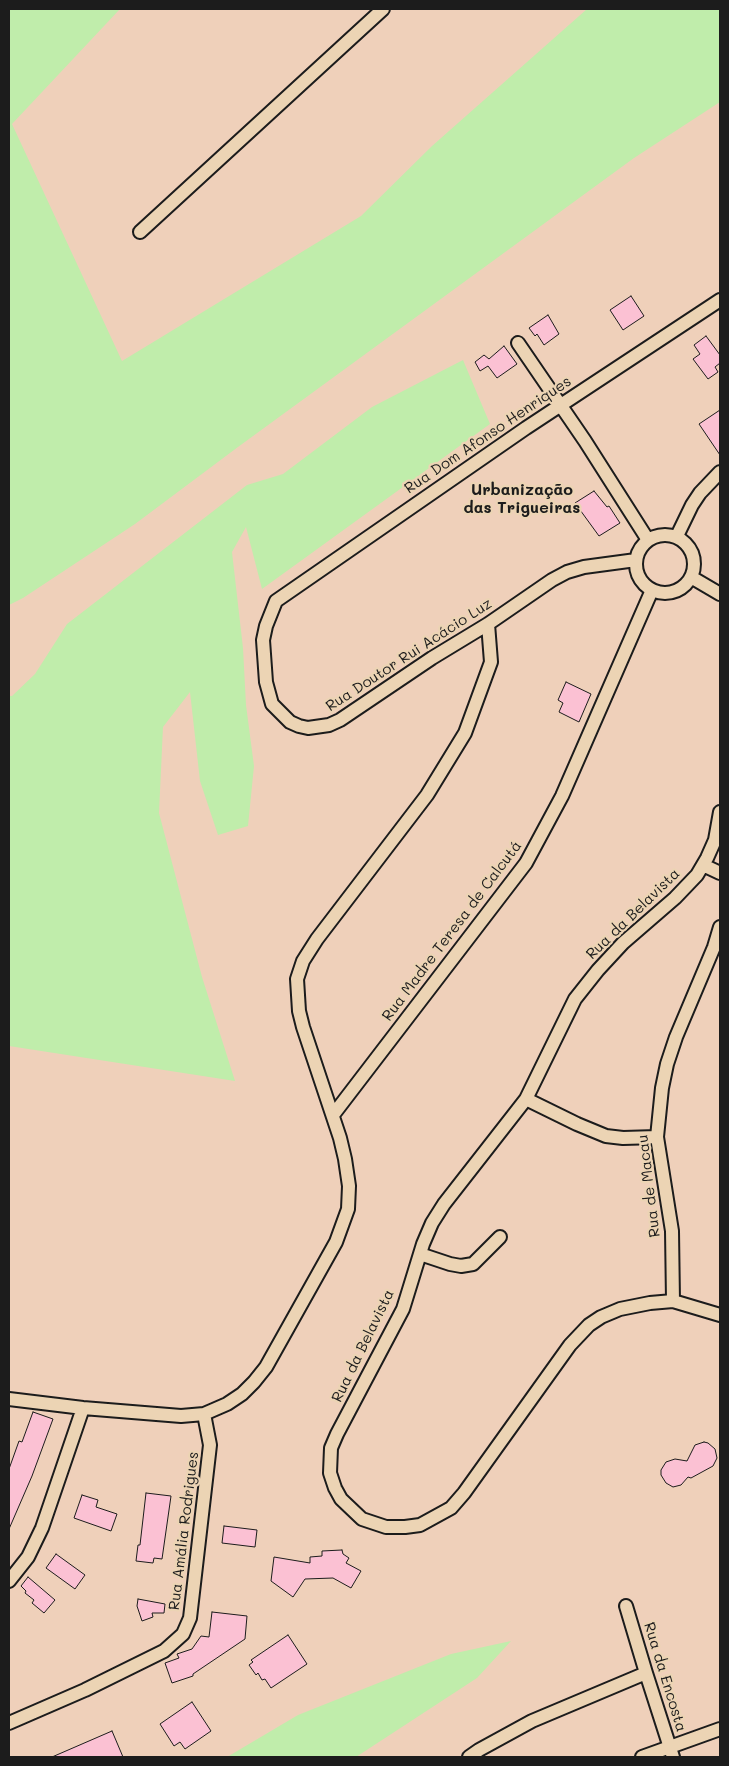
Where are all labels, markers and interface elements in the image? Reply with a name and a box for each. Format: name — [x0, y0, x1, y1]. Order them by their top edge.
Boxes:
street label: Rua Dom Afonso Henriques — [401, 372, 575, 498]
district label: Urbanização das Trigueiras — [464, 480, 580, 518]
street label: Rua Doutor Rui Acácio Luz — [323, 594, 495, 716]
street label: Rua Madre Teresa de Calcutá — [378, 837, 526, 1025]
street label: Rua da Belavista — [582, 865, 684, 963]
street label: Rua de Macau — [634, 1134, 664, 1238]
street label: Rua da Belavista — [328, 1287, 398, 1405]
street label: Rua Amália Rodrigues — [165, 1451, 203, 1611]
street label: Rua da Encosta — [640, 1620, 690, 1734]

